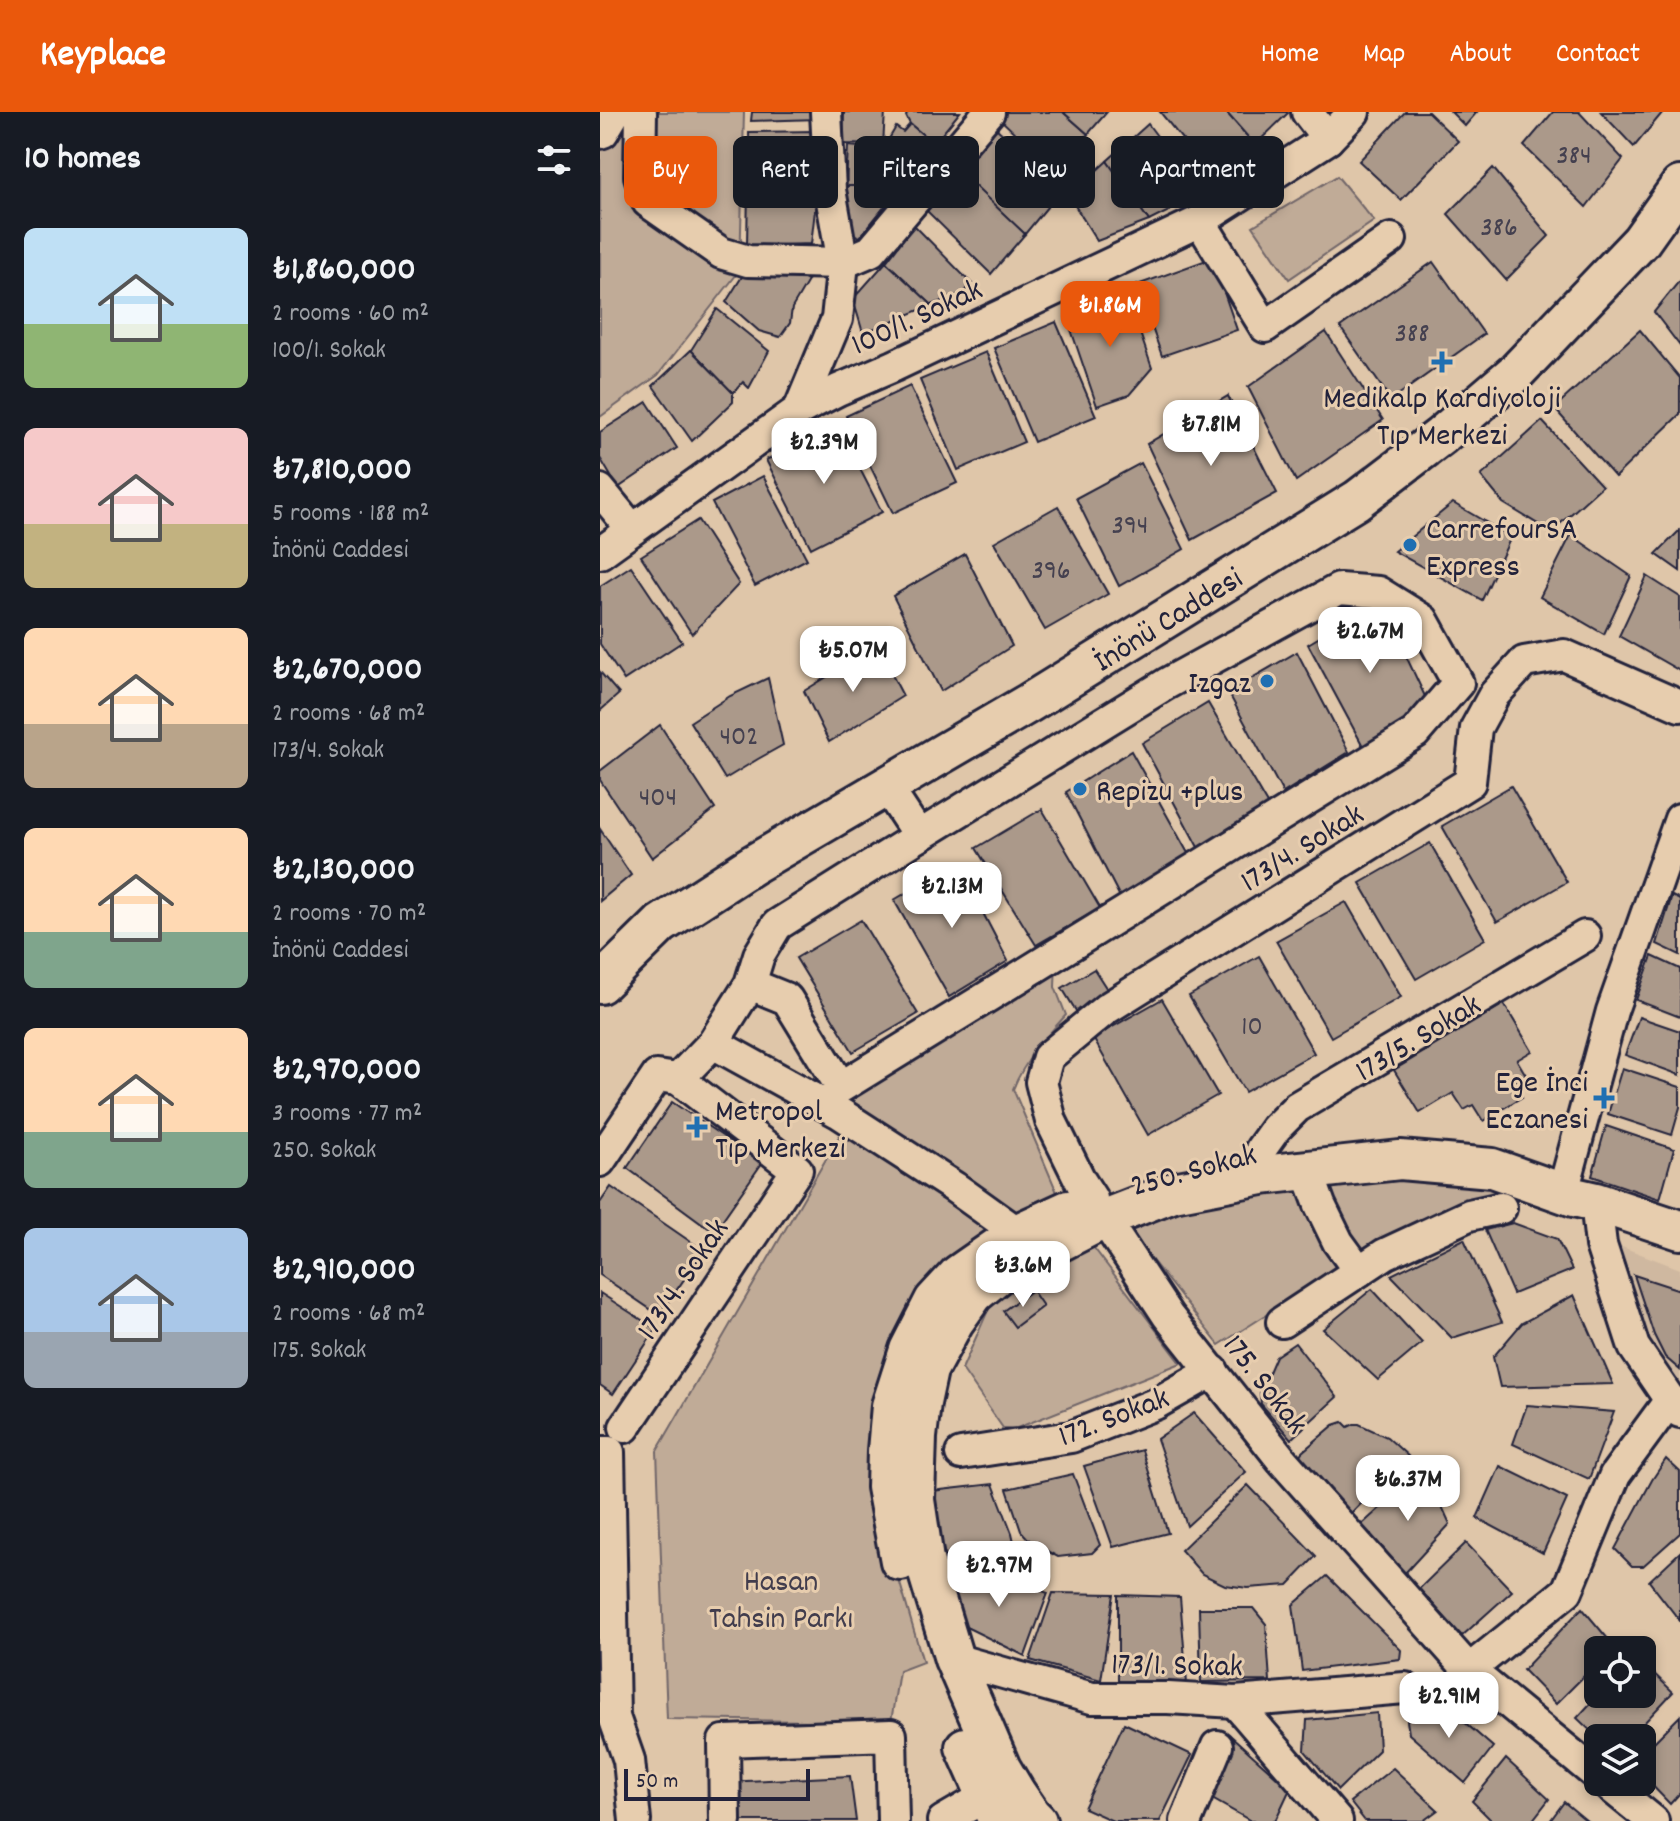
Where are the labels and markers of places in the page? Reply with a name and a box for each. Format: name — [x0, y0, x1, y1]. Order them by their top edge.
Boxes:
pin: ₺1.86M — [1045, 281, 1175, 349]
marker: Medikalp Kardiyoloji Tıp Merkezi — [1431, 351, 1453, 373]
place label: Medikalp Kardiyoloji Tıp Merkezi — [1323, 378, 1561, 461]
pin: ₺7.81M — [1146, 400, 1276, 468]
pin: ₺2.39M — [759, 418, 889, 486]
place label: CarrefourSA Express — [1426, 509, 1577, 592]
marker: CarrefourSA Express — [1401, 536, 1419, 554]
pin: ₺2.67M — [1305, 607, 1435, 675]
pin: ₺5.07M — [788, 626, 918, 694]
place label: Izgaz — [1188, 663, 1251, 709]
marker: Izgaz — [1258, 672, 1276, 690]
place label: Repizu +plus — [1096, 771, 1244, 817]
marker: Repizu +plus — [1071, 780, 1089, 798]
pin: ₺2.13M — [887, 862, 1017, 930]
place label: Ege İnci Eczanesi — [1485, 1062, 1588, 1145]
marker: Ege İnci Eczanesi — [1595, 1089, 1613, 1107]
place label: Metropol Tıp Merkezi — [715, 1091, 846, 1174]
marker: Metropol Tıp Merkezi — [686, 1116, 708, 1138]
pin: ₺3.6M — [967, 1241, 1079, 1309]
pin: ₺6.37M — [1343, 1455, 1473, 1523]
pin: ₺2.97M — [934, 1541, 1064, 1609]
pin: ₺2.91M — [1384, 1672, 1514, 1740]

